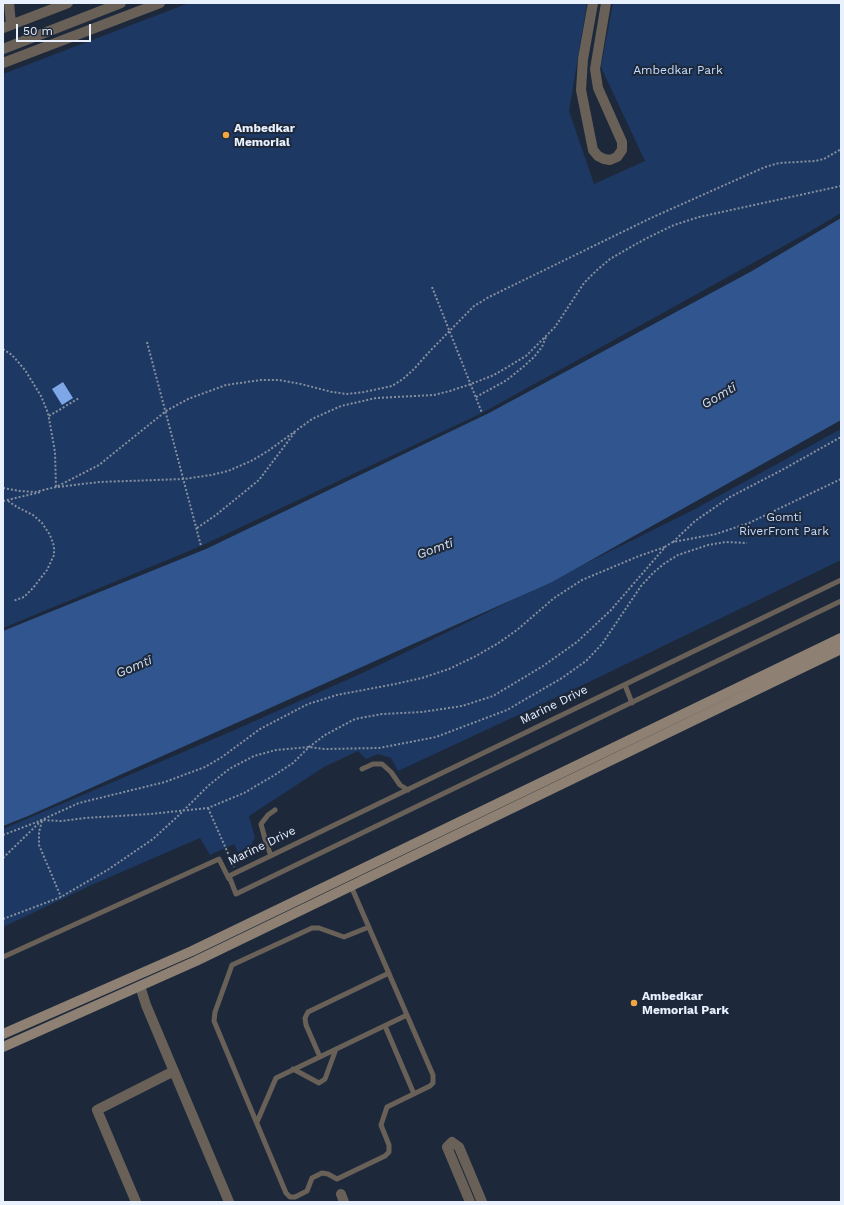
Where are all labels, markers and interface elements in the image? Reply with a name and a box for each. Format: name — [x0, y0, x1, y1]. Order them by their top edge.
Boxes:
scale bar — [18, 16, 93, 42]
text: 50 m — [23, 24, 53, 38]
park label: Ambedkar Park — [633, 63, 723, 77]
place label: Ambedkar Memorial — [234, 121, 295, 149]
marker: Ambedkar Memorial — [221, 130, 231, 140]
water label: Gomtī — [699, 380, 739, 412]
park label: Gomti RiverFront Park — [739, 510, 829, 538]
water label: Gomtī — [415, 535, 455, 563]
water label: Gomtī — [114, 652, 154, 682]
street label: Marine Drive — [518, 682, 590, 728]
street label: Marine Drive — [226, 823, 298, 869]
place label: Ambedkar Memorial Park — [642, 989, 729, 1017]
marker: Ambedkar Memorial Park — [629, 998, 639, 1008]

